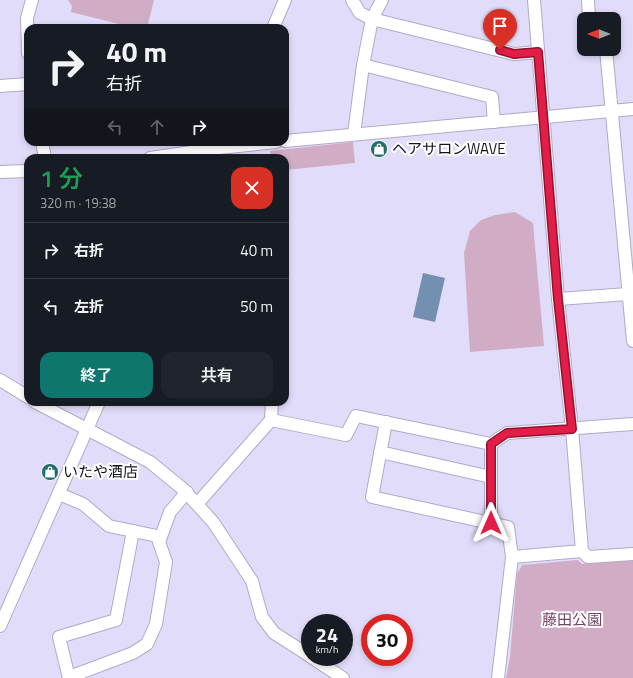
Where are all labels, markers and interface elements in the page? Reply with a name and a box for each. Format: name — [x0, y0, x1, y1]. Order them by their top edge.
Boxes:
pin — [483, 9, 517, 50]
north arrow — [577, 12, 621, 56]
map controls — [577, 12, 621, 56]
icon: arrive — [489, 15, 511, 37]
text: 40 m — [106, 30, 167, 73]
icon: right — [40, 40, 92, 92]
text: 右折 — [106, 70, 142, 97]
icon: left — [104, 116, 126, 138]
icon: ahead — [146, 116, 168, 138]
icon: right — [188, 116, 210, 138]
place label: ヘアサロンWAVE — [392, 137, 506, 160]
shop icon: ヘアサロンWAVE — [369, 139, 389, 159]
text: 1 分 — [40, 160, 83, 196]
button: close — [231, 167, 273, 209]
text: 320 m · 19:38 — [40, 193, 116, 213]
text: 右折 — [74, 239, 104, 262]
text: 40 m — [240, 239, 273, 262]
icon: right — [40, 240, 62, 262]
text: 左折 — [74, 295, 104, 318]
text: 50 m — [240, 295, 273, 318]
icon: left — [40, 296, 62, 318]
button: 終了 — [40, 352, 153, 398]
button: 共有 — [161, 352, 273, 398]
place label: いたや酒店 — [63, 460, 138, 483]
shop icon: いたや酒店 — [40, 462, 60, 482]
position arrow — [470, 502, 512, 544]
park label: 藤田公園 — [542, 608, 602, 631]
speed limit sign: 30 — [361, 614, 413, 666]
text: 24 — [316, 619, 338, 650]
text: km/h — [316, 642, 338, 657]

